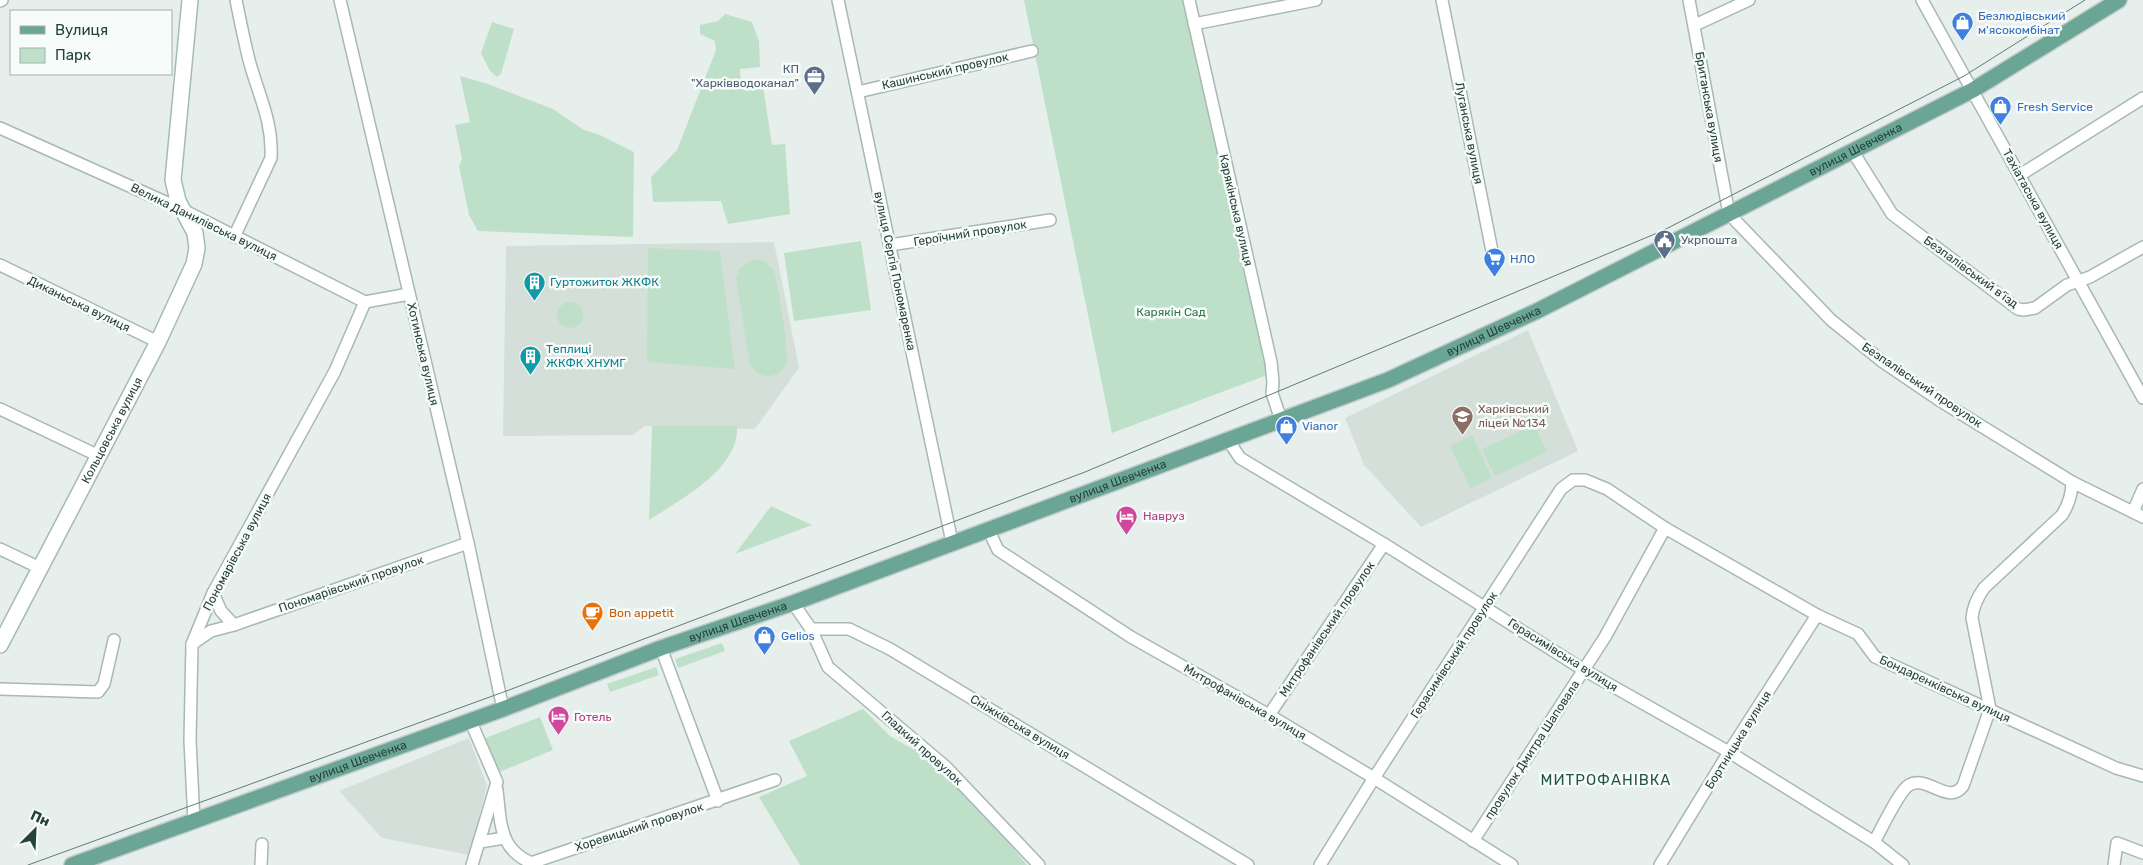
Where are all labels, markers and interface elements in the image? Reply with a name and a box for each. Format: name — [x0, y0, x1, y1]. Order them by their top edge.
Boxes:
place label: Безлюдівський м'ясокомбінат — [1978, 9, 2066, 37]
legend — [10, 10, 172, 75]
shop icon: Безлюдівський м'ясокомбінат — [1950, 11, 1974, 42]
text: Вулиця — [55, 21, 108, 39]
text: Парк — [55, 46, 91, 64]
street label: Кашинський провулок — [880, 50, 1010, 92]
street label: Британська вулиця — [1692, 51, 1726, 163]
place label: КП "Харківводоканал" — [691, 62, 799, 90]
office icon: КП "Харківводоканал" — [803, 64, 827, 95]
street label: Луганська вулиця — [1452, 81, 1486, 185]
shop icon: Fresh Service — [1989, 95, 2013, 126]
place label: Fresh Service — [2017, 100, 2093, 114]
street label: вулиця Шевченка — [1807, 120, 1905, 179]
street label: Тахіатаська вулиця — [2000, 147, 2066, 251]
street label: Карякінська вулиця — [1216, 153, 1256, 267]
street label: Велика Данилівська вулиця — [129, 180, 279, 264]
street label: вулиця Сергія Пономаренка — [871, 190, 919, 352]
street label: Героїчний провулок — [912, 217, 1028, 249]
public building icon: Укрпошта — [1653, 228, 1677, 259]
place label: Укрпошта — [1681, 233, 1737, 247]
street label: Безпалівський в’їзд — [1921, 233, 2021, 311]
supermarket icon: НЛО — [1482, 247, 1506, 278]
place label: НЛО — [1510, 252, 1535, 266]
building icon: Гуртожиток ЖКФК — [522, 270, 546, 301]
street label: Диканьська вулиця — [26, 273, 132, 335]
place label: Гуртожиток ЖКФК — [550, 275, 659, 289]
street label: Хотинська вулиця — [404, 301, 442, 407]
street label: вулиця Шевченка — [1444, 303, 1543, 359]
park label: Карякін Сад — [1136, 305, 1206, 319]
street label: Безпалівський провулок — [1859, 340, 1985, 431]
place label: Теплиці ЖКФК ХНУМГ — [546, 342, 626, 370]
building icon: Теплиці ЖКФК ХНУМГ — [518, 344, 542, 375]
street label: Кольцовська вулиця — [78, 375, 145, 486]
place label: Харківський ліцей №134 — [1478, 402, 1549, 430]
school or university icon: Харківський ліцей №134 — [1450, 404, 1474, 435]
shop icon: Vianor — [1274, 414, 1298, 445]
place label: Vianor — [1302, 419, 1339, 433]
street label: вулиця Шевченка — [1067, 457, 1168, 506]
street label: Пономарівська вулиця — [200, 491, 274, 613]
hotel icon: Навруз — [1115, 504, 1139, 535]
place label: Навруз — [1143, 509, 1185, 523]
street label: Пономарівський провулок — [277, 552, 426, 615]
street label: Митрофанівський провулок — [1276, 558, 1378, 699]
street label: Герасимівський провулок — [1408, 589, 1500, 721]
street label: вулиця Шевченка — [687, 599, 789, 645]
cafe icon: Bon appetit — [581, 601, 605, 632]
place label: Bon appetit — [609, 606, 674, 620]
street label: Герасимівська вулиця — [1506, 615, 1620, 695]
shop icon: Gelios — [753, 624, 777, 655]
place label: Gelios — [781, 629, 815, 643]
street label: Бондаренківська вулиця — [1877, 652, 2013, 726]
street label: Митрофанівська вулиця — [1181, 661, 1309, 743]
street label: провулок Дмитра Шаповала — [1482, 678, 1582, 822]
street label: Бортницька вулиця — [1702, 688, 1774, 792]
street label: Сніжківська вулиця — [968, 692, 1072, 762]
hotel icon: Готель — [546, 705, 570, 736]
street label: Гладкий провулок — [879, 708, 966, 788]
place label: Готель — [574, 710, 611, 724]
street label: вулиця Шевченка — [307, 737, 409, 786]
district label: МИТРОФАНІВКА — [1541, 771, 1671, 789]
street label: Хоревицький провулок — [573, 799, 706, 854]
north arrow — [10, 805, 60, 855]
text: Пн — [28, 807, 52, 830]

